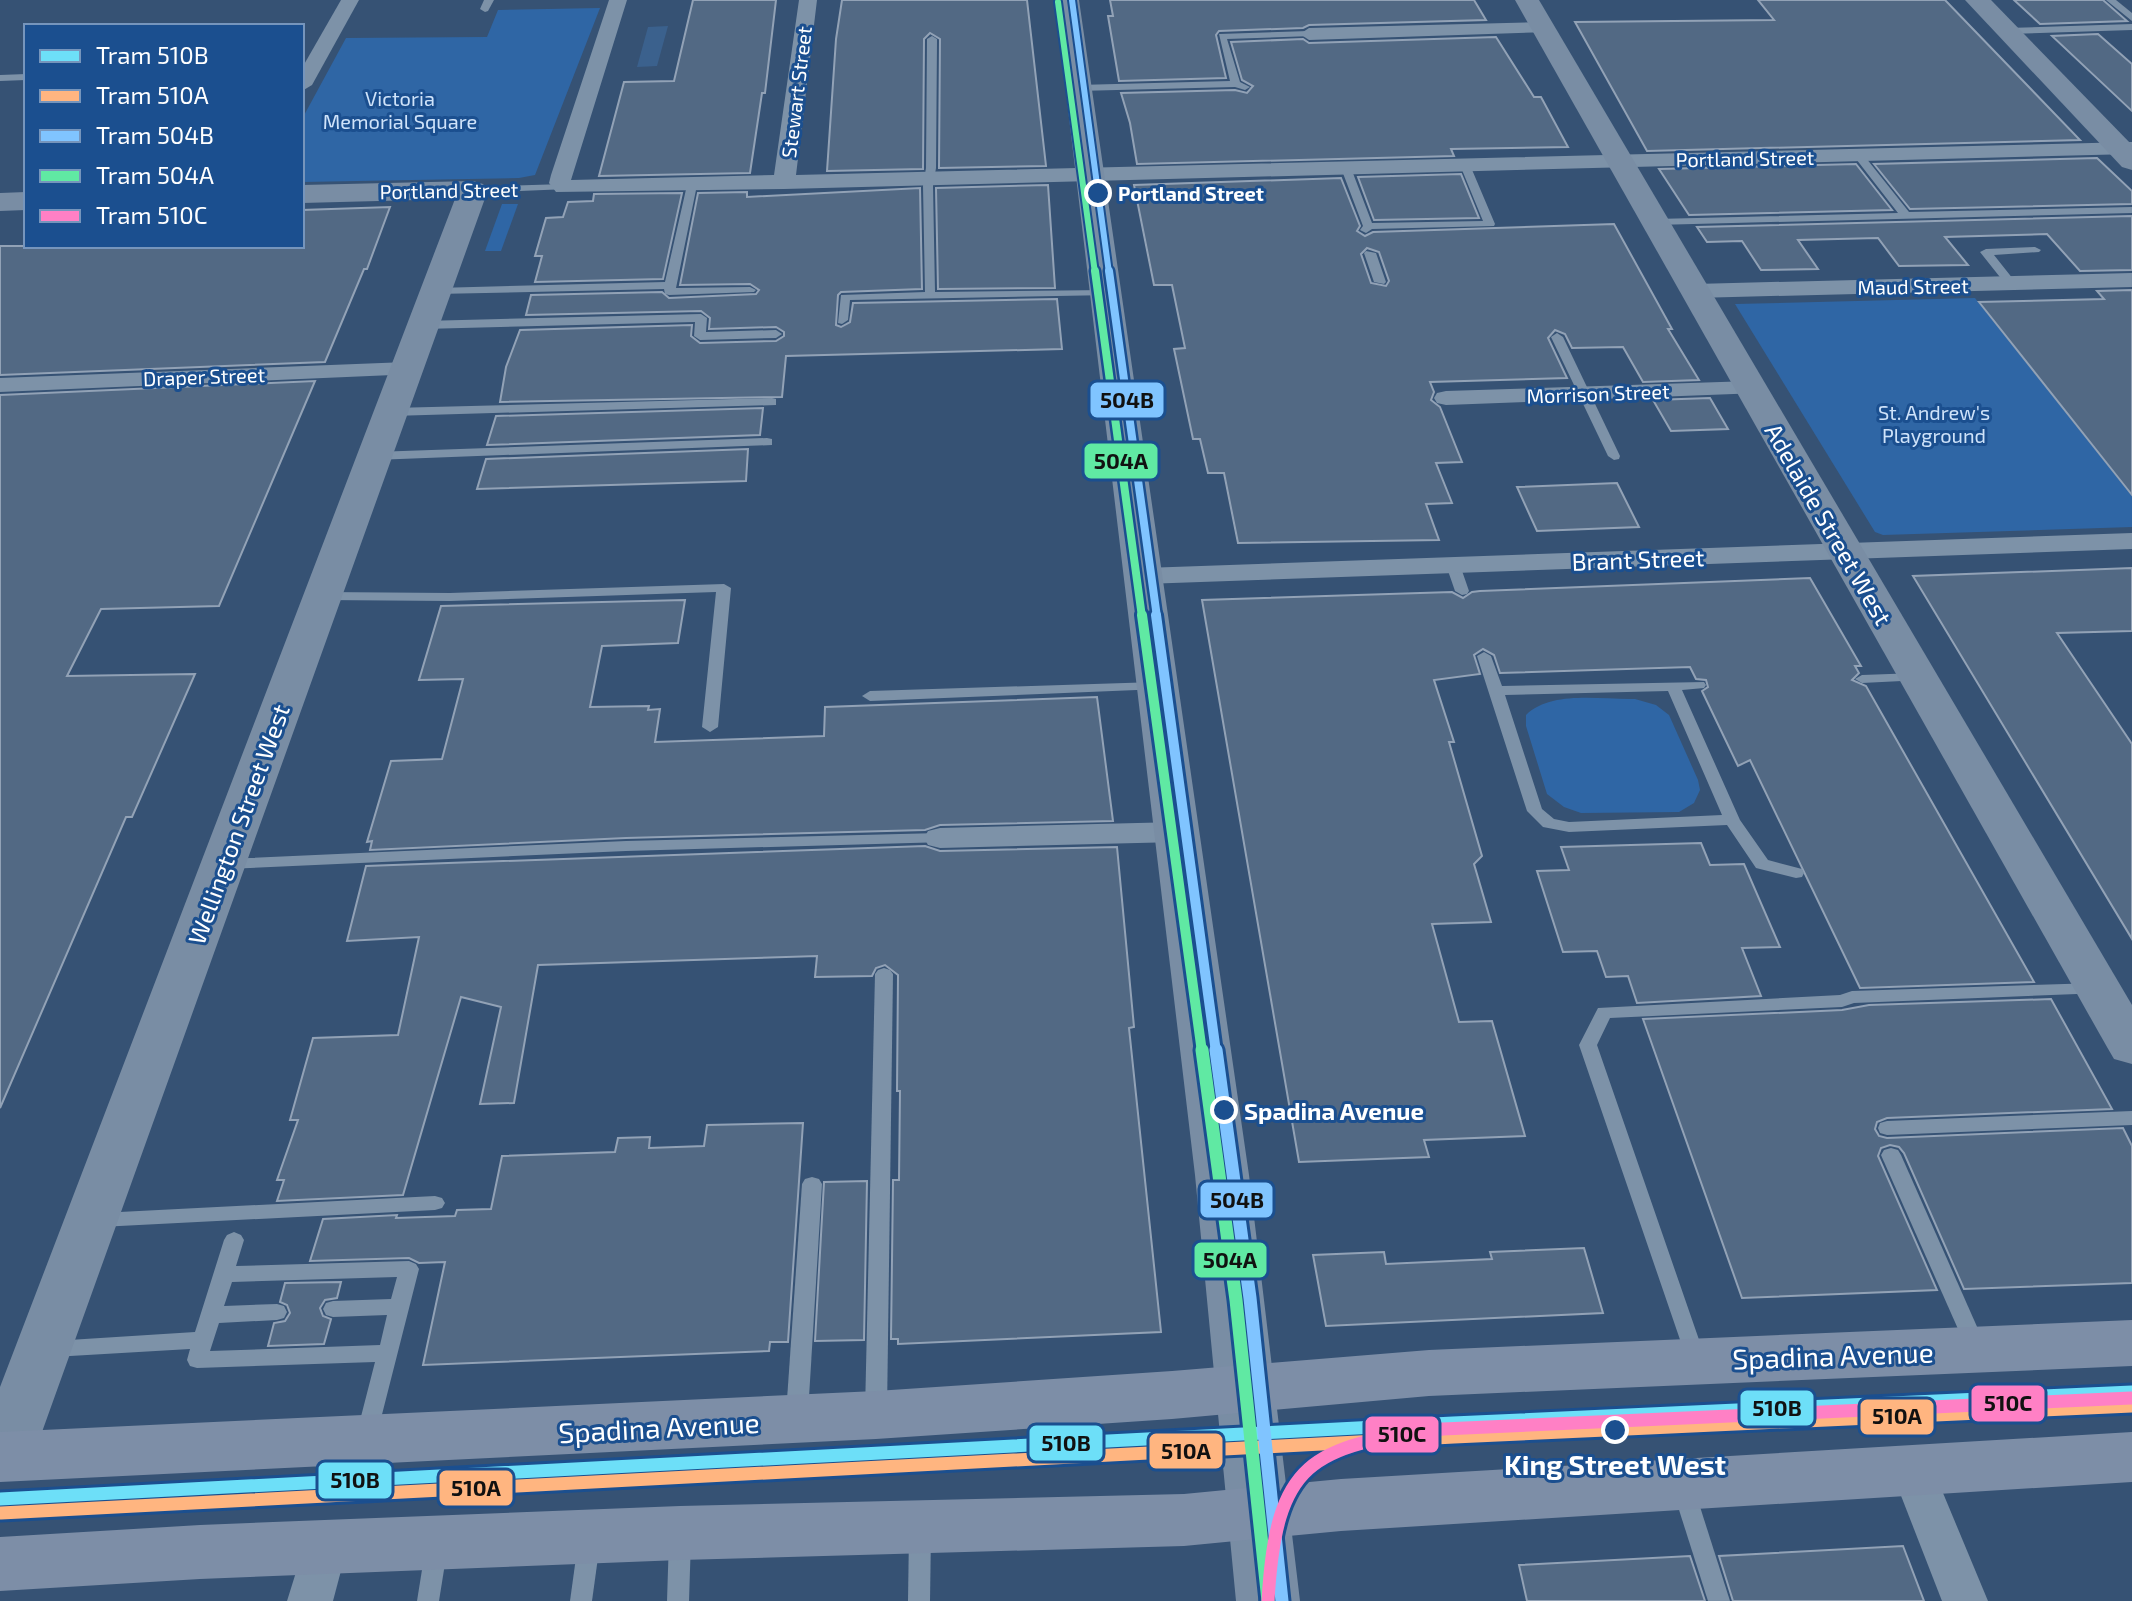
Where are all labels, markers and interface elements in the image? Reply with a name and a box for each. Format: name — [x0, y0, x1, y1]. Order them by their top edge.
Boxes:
legend — [24, 24, 304, 248]
street label: Stewart Street — [776, 24, 816, 159]
text: Tram 510B — [96, 40, 209, 69]
text: Tram 510A — [96, 80, 209, 109]
park label: Victoria Memorial Square — [323, 86, 477, 133]
text: Tram 504B — [96, 120, 214, 149]
street label: Portland Street — [1675, 145, 1815, 171]
text: Tram 504A — [96, 160, 214, 189]
street label: Portland Street — [379, 177, 519, 203]
marker: Portland Street — [1085, 180, 1111, 206]
place label: Portland Street — [1118, 181, 1264, 205]
text: Tram 510C — [96, 200, 207, 229]
street label: Maud Street — [1857, 273, 1969, 299]
street label: Draper Street — [142, 362, 266, 390]
street label: Morrison Street — [1526, 378, 1670, 407]
line badge: 504B — [1089, 381, 1165, 419]
text: 504B — [1100, 386, 1154, 412]
park label: St. Andrew's Playground — [1878, 400, 1990, 447]
street label: Adelaide Street West — [1759, 418, 1899, 630]
line badge: 504A — [1083, 442, 1159, 480]
text: 504A — [1094, 447, 1149, 473]
street label: Brant Street — [1571, 542, 1705, 576]
street label: Wellington Street West — [181, 700, 295, 948]
place label: Spadina Avenue — [1244, 1096, 1424, 1125]
marker: Spadina Avenue — [1211, 1097, 1237, 1123]
line badge: 504B — [1199, 1181, 1274, 1219]
text: 504B — [1210, 1186, 1264, 1212]
line badge: 504A — [1193, 1241, 1268, 1279]
text: 504A — [1203, 1246, 1258, 1272]
street label: Spadina Avenue — [1732, 1334, 1934, 1376]
line badge: 510C — [1970, 1384, 2046, 1423]
line badge: 510B — [1739, 1389, 1815, 1427]
text: 510C — [1984, 1389, 2032, 1415]
text: 510B — [1752, 1394, 1802, 1420]
line badge: 510A — [1859, 1398, 1935, 1436]
text: 510A — [1872, 1402, 1923, 1428]
street label: Spadina Avenue — [558, 1405, 760, 1449]
line badge: 510C — [1364, 1415, 1440, 1454]
marker: King Street West — [1602, 1417, 1628, 1443]
text: 510C — [1378, 1420, 1426, 1446]
line badge: 510B — [1028, 1424, 1104, 1462]
text: 510B — [1041, 1429, 1091, 1455]
line badge: 510A — [1148, 1432, 1224, 1470]
text: 510A — [1161, 1437, 1212, 1463]
place label: King Street West — [1504, 1447, 1726, 1481]
line badge: 510B — [317, 1461, 393, 1500]
text: 510B — [330, 1466, 380, 1492]
line badge: 510A — [438, 1469, 514, 1507]
text: 510A — [451, 1474, 502, 1500]

